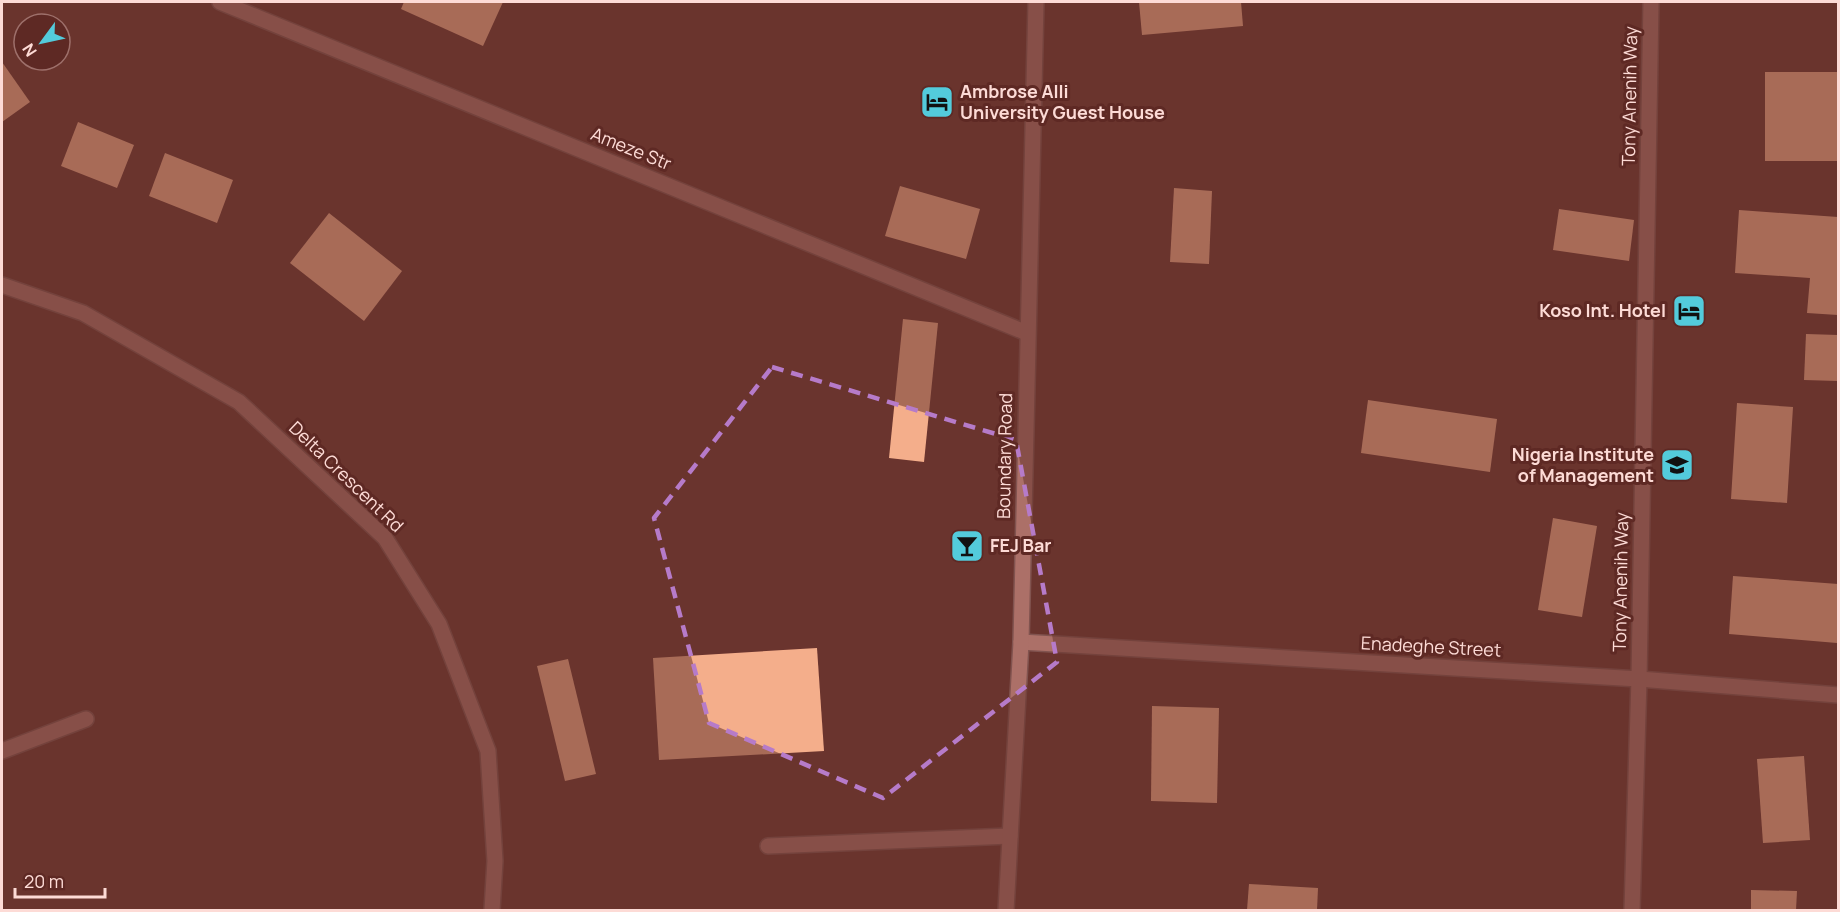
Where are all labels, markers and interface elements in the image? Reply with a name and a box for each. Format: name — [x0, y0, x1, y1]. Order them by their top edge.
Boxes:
north arrow — [12, 12, 72, 72]
street label: Tony Anenih Way — [1616, 25, 1642, 166]
text: N — [17, 39, 42, 61]
place label: Ambrose Alli University Guest House — [960, 79, 1165, 124]
hotel icon: Ambrose Alli University Guest House — [919, 84, 955, 120]
street label: Ameze Str — [588, 121, 676, 175]
hotel icon: Koso Int. Hotel — [1671, 293, 1707, 329]
place label: Koso Int. Hotel — [1539, 298, 1666, 322]
street label: Boundary Road — [991, 393, 1017, 519]
street label: Delta Crescent Rd — [284, 415, 409, 537]
place label: Nigeria Institute of Management — [1512, 442, 1654, 487]
school or university icon: Nigeria Institute of Management — [1659, 447, 1695, 483]
street label: Tony Anenih Way — [1607, 511, 1633, 652]
bar icon: FEJ Bar — [949, 528, 985, 564]
place label: FEJ Bar — [990, 533, 1051, 557]
street label: Enadeghe Street — [1360, 630, 1502, 662]
scale bar — [15, 861, 105, 899]
text: 20 m — [24, 869, 64, 893]

